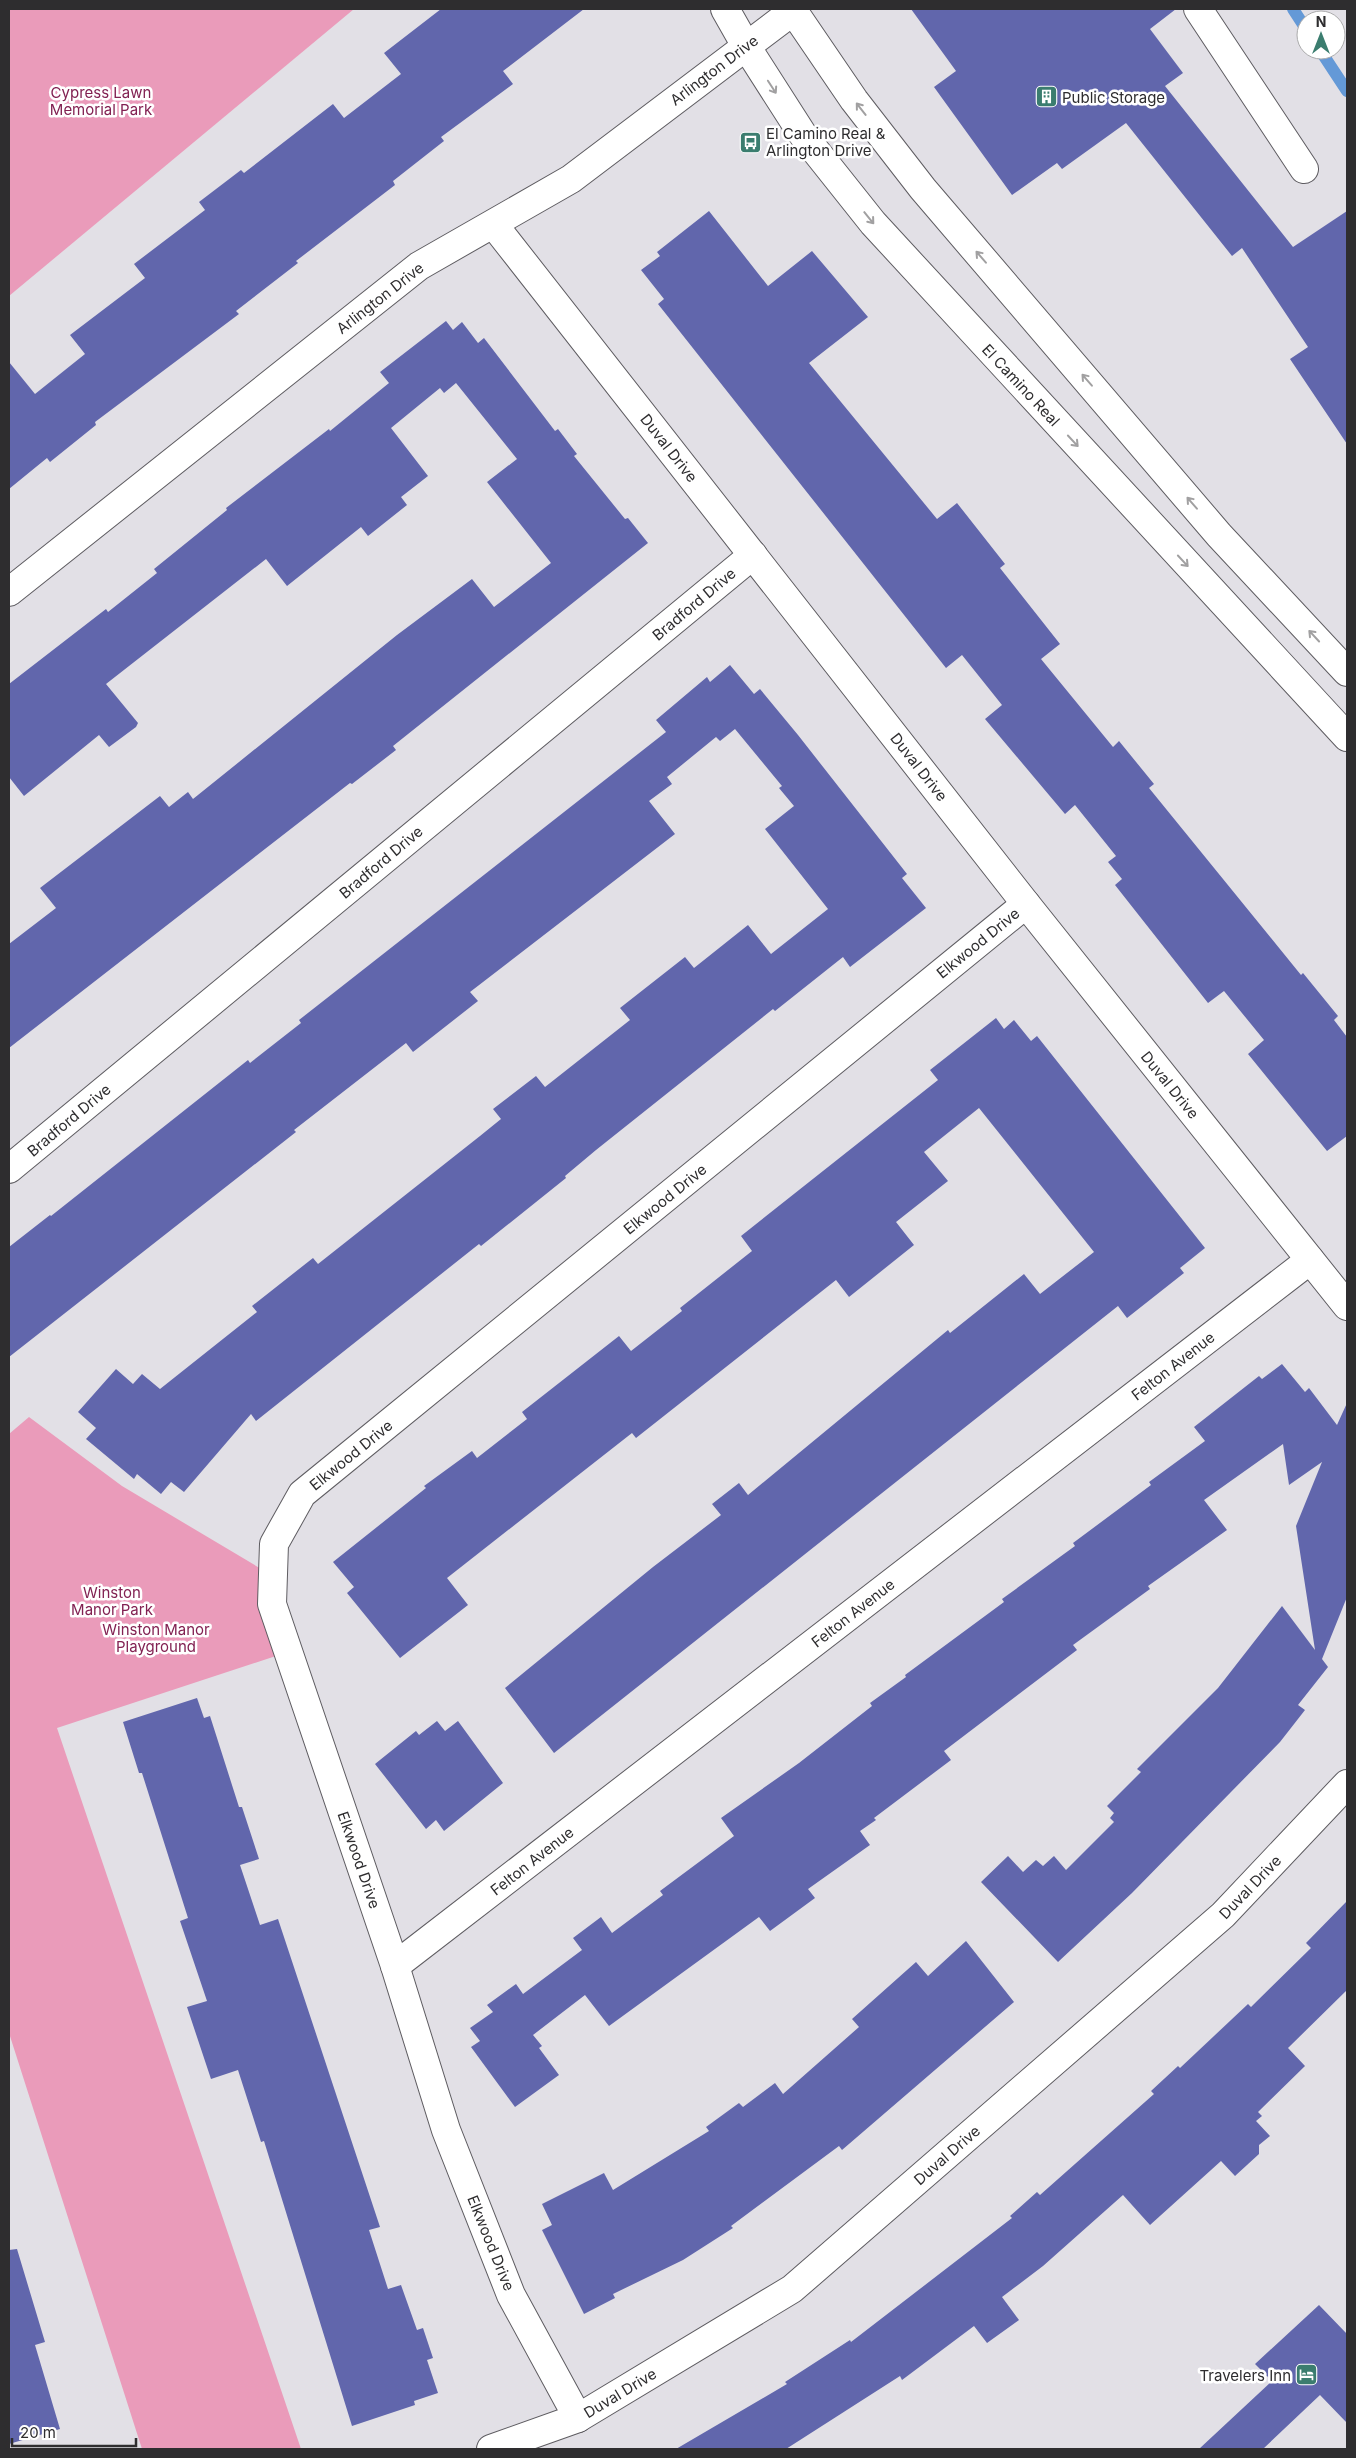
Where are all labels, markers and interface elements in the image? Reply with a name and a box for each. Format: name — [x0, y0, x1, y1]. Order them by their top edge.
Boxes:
north arrow — [1296, 10, 1346, 60]
text: N — [1316, 13, 1326, 30]
street label: Arlington Drive — [666, 31, 762, 109]
one-way arrow — [768, 80, 778, 94]
park label: Cypress Lawn Memorial Park — [50, 83, 153, 119]
building icon: Public Storage — [1034, 85, 1058, 109]
place label: Public Storage — [1062, 88, 1165, 107]
one-way arrow — [855, 103, 866, 116]
place label: El Camino Real & Arlington Drive — [766, 124, 886, 160]
bus stop icon: El Camino Real & Arlington Drive — [738, 130, 762, 154]
one-way arrow — [863, 211, 874, 224]
one-way arrow — [975, 250, 986, 263]
street label: Arlington Drive — [333, 258, 427, 338]
street label: El Camino Real — [978, 340, 1064, 430]
one-way arrow — [1081, 374, 1092, 387]
street label: Duval Drive — [636, 410, 702, 486]
one-way arrow — [1067, 435, 1079, 447]
one-way arrow — [1187, 497, 1198, 510]
one-way arrow — [1177, 554, 1189, 567]
street label: Bradford Drive — [648, 564, 740, 644]
one-way arrow — [1308, 630, 1320, 642]
street label: Duval Drive — [886, 729, 952, 805]
street label: Bradford Drive — [335, 822, 427, 902]
street label: Elkwood Drive — [933, 904, 1023, 982]
street label: Duval Drive — [1137, 1047, 1203, 1123]
street label: Bradford Drive — [23, 1080, 115, 1160]
street label: Elkwood Drive — [620, 1160, 710, 1238]
street label: Felton Avenue — [1128, 1328, 1218, 1404]
street label: Elkwood Drive — [306, 1416, 396, 1494]
street label: Felton Avenue — [808, 1575, 898, 1651]
park label: Winston Manor Park — [71, 1583, 154, 1619]
park label: Winston Manor Playground — [102, 1620, 210, 1656]
street label: Elkwood Drive — [333, 1809, 385, 1911]
street label: Felton Avenue — [487, 1823, 577, 1899]
street label: Duval Drive — [1215, 1851, 1285, 1923]
street label: Duval Drive — [910, 2121, 984, 2189]
street label: Elkwood Drive — [463, 2192, 519, 2294]
hotel icon: Travelers Inn — [1295, 2363, 1319, 2387]
street label: Duval Drive — [580, 2364, 660, 2422]
place label: Travelers Inn — [1200, 2366, 1291, 2385]
scale bar — [12, 2416, 136, 2448]
text: 20 m — [20, 2423, 56, 2442]

